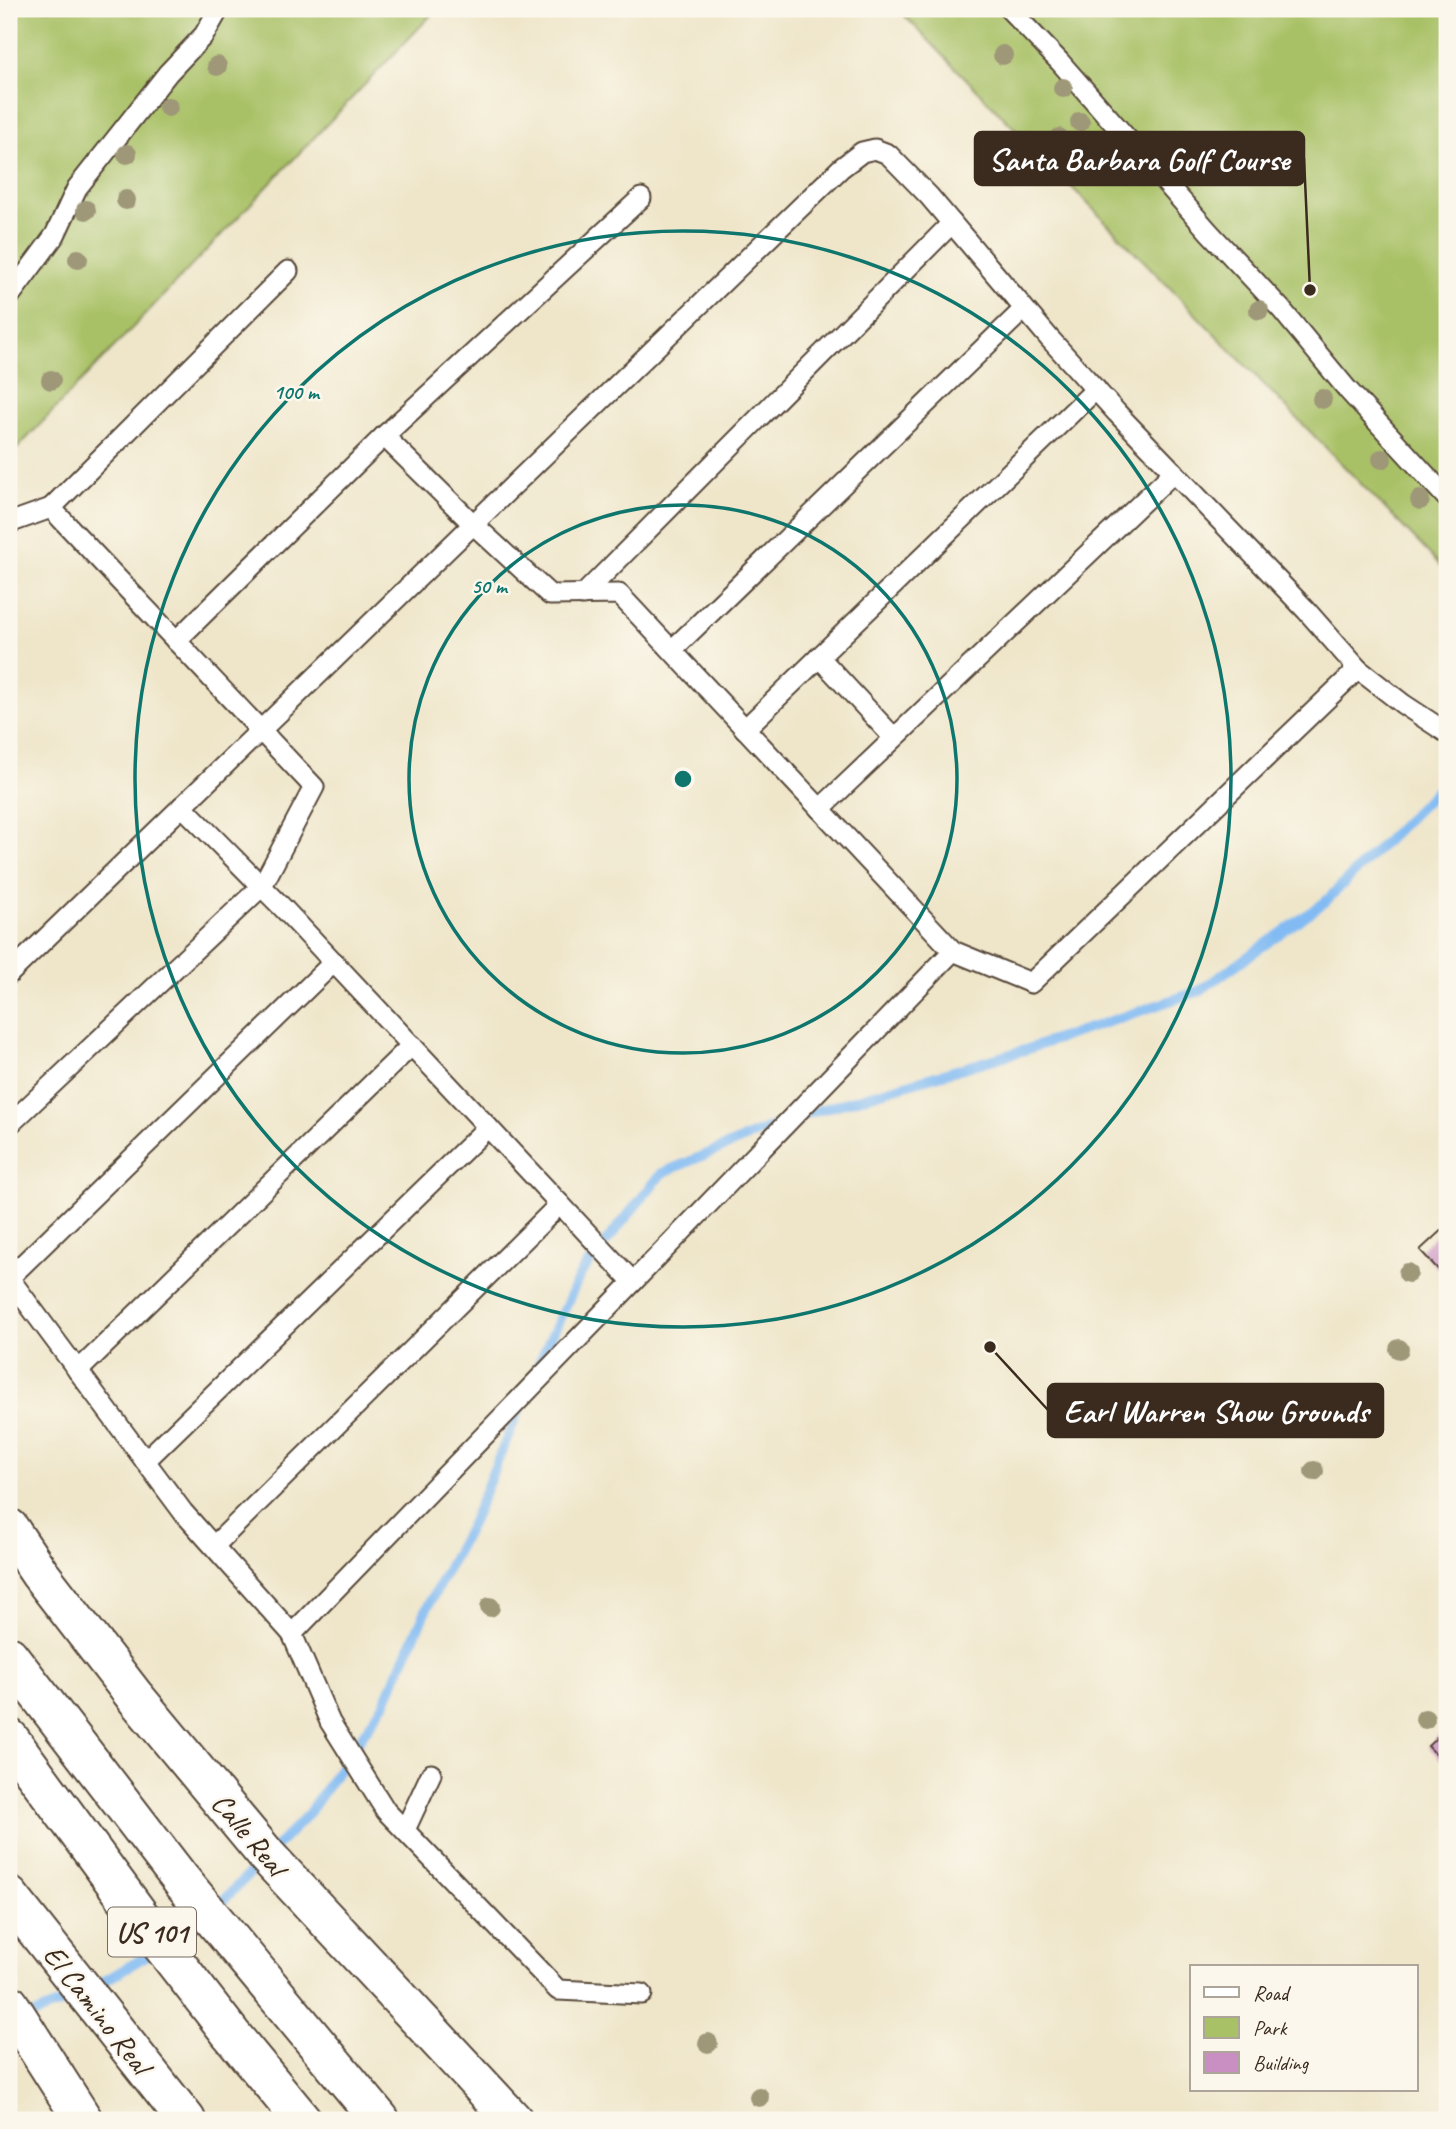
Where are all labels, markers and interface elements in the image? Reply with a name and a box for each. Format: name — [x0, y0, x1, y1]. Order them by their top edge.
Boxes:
callout: Santa Barbara Golf Course — [975, 132, 1304, 185]
text: Santa Barbara Golf Course — [988, 139, 1292, 180]
text: 100 m — [273, 379, 321, 405]
text: 50 m — [471, 573, 509, 599]
centre of rings — [671, 767, 695, 791]
callout: Earl Warren Show Grounds — [1048, 1384, 1383, 1437]
text: Earl Warren Show Grounds — [1064, 1391, 1372, 1432]
street label: Calle Real — [203, 1785, 298, 1887]
road number: US 101 — [108, 1908, 196, 1956]
street label: El Camino Real — [35, 1937, 162, 2085]
legend — [1190, 1965, 1418, 2090]
text: Road — [1253, 1980, 1292, 2006]
text: Park — [1253, 2015, 1288, 2041]
text: Building — [1253, 2050, 1310, 2076]

